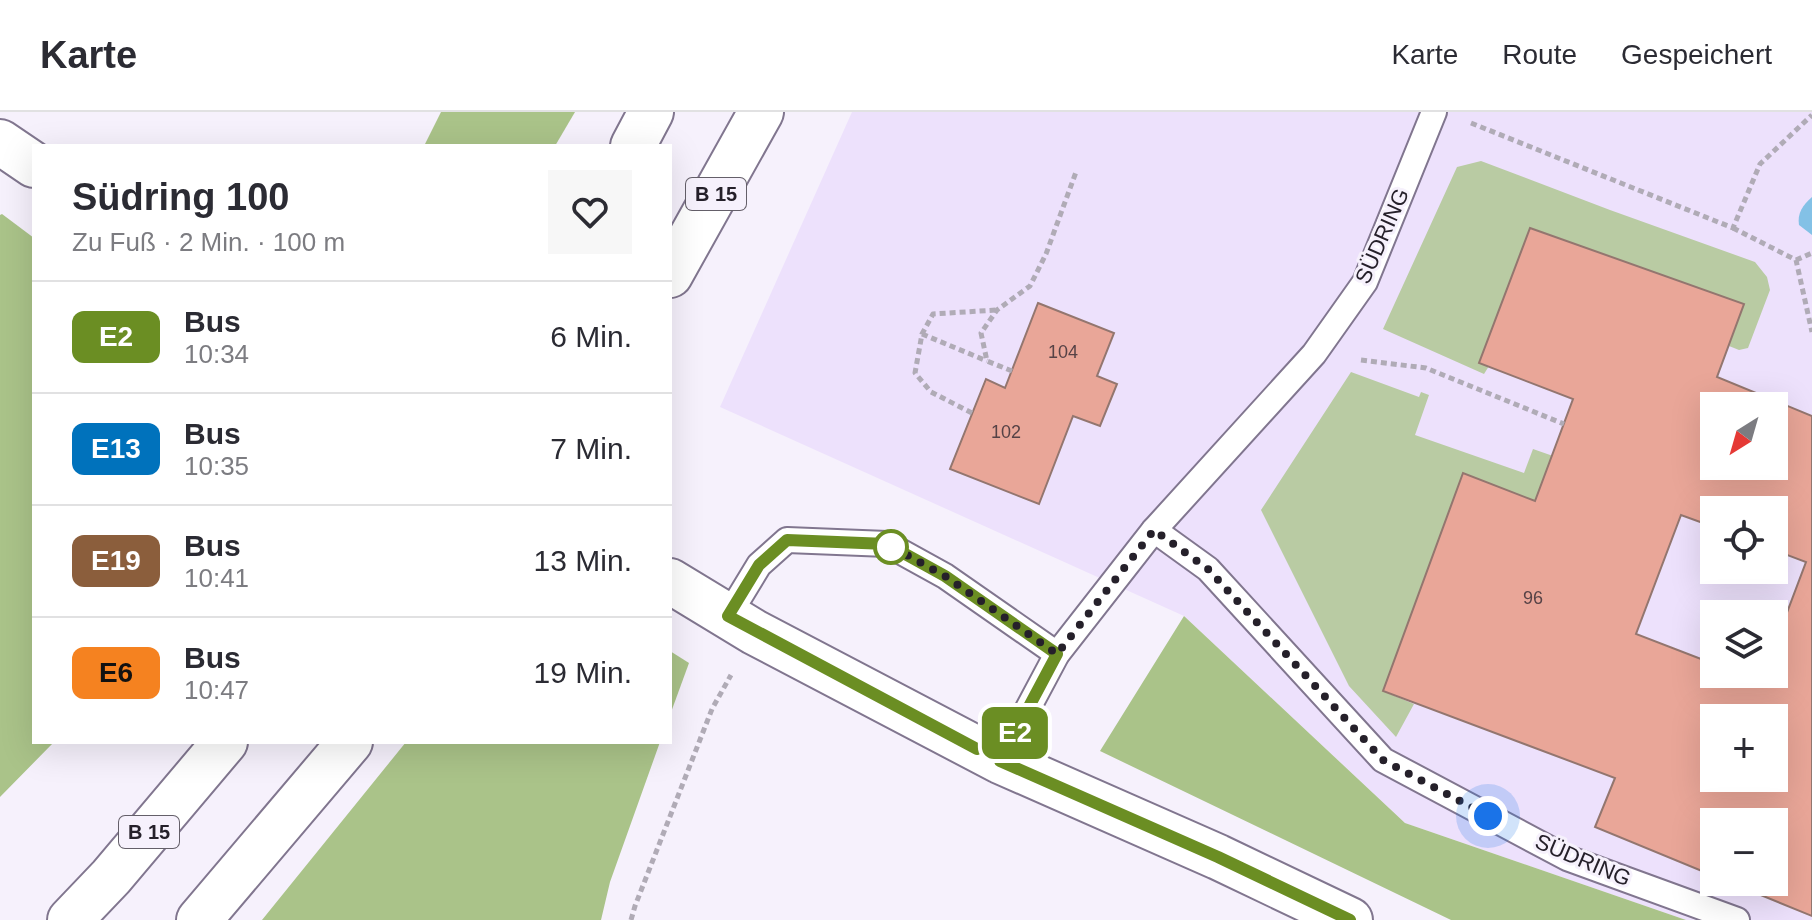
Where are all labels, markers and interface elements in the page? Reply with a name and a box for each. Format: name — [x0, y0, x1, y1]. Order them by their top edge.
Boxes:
text: Karte — [40, 34, 137, 76]
text: Karte — [1391, 39, 1458, 70]
text: Route — [1502, 39, 1577, 70]
text: Gespeichert — [1621, 39, 1772, 70]
button: heart — [548, 170, 632, 254]
text: Südring 100 — [72, 176, 290, 218]
road number: B 15 — [686, 178, 746, 210]
street label: SÜDRING — [1350, 185, 1414, 287]
text: Zu Fuß · 2 Min. · 100 m — [72, 227, 345, 257]
text: Bus — [184, 305, 241, 338]
text: 6 Min. — [550, 320, 632, 353]
text: E2 — [99, 321, 133, 352]
text: 10:34 — [184, 339, 249, 369]
house number: 104 — [1048, 342, 1078, 362]
north arrow — [1700, 392, 1788, 480]
map controls — [1700, 392, 1788, 896]
text: Bus — [184, 417, 241, 450]
house number: 102 — [991, 422, 1021, 442]
text: 7 Min. — [550, 432, 632, 465]
text: E13 — [91, 433, 141, 464]
text: 10:35 — [184, 451, 249, 481]
button: locate — [1700, 496, 1788, 584]
text: Bus — [184, 529, 241, 562]
unlabelled marker — [874, 530, 908, 564]
text: 13 Min. — [534, 544, 632, 577]
text: E19 — [91, 545, 141, 576]
text: 10:41 — [184, 563, 249, 593]
house number: 96 — [1523, 588, 1543, 608]
button: layers — [1700, 600, 1788, 688]
text: Bus — [184, 641, 241, 674]
text: 19 Min. — [534, 656, 632, 689]
text: E6 — [99, 657, 133, 688]
text: 10:47 — [184, 675, 249, 705]
button: + — [1700, 704, 1788, 792]
line badge: E2 — [979, 707, 1051, 759]
text: E2 — [998, 717, 1032, 748]
your location — [1468, 796, 1508, 836]
button: − — [1700, 808, 1788, 896]
road number: B 15 — [119, 816, 179, 848]
street label: SÜDRING — [1531, 829, 1635, 891]

